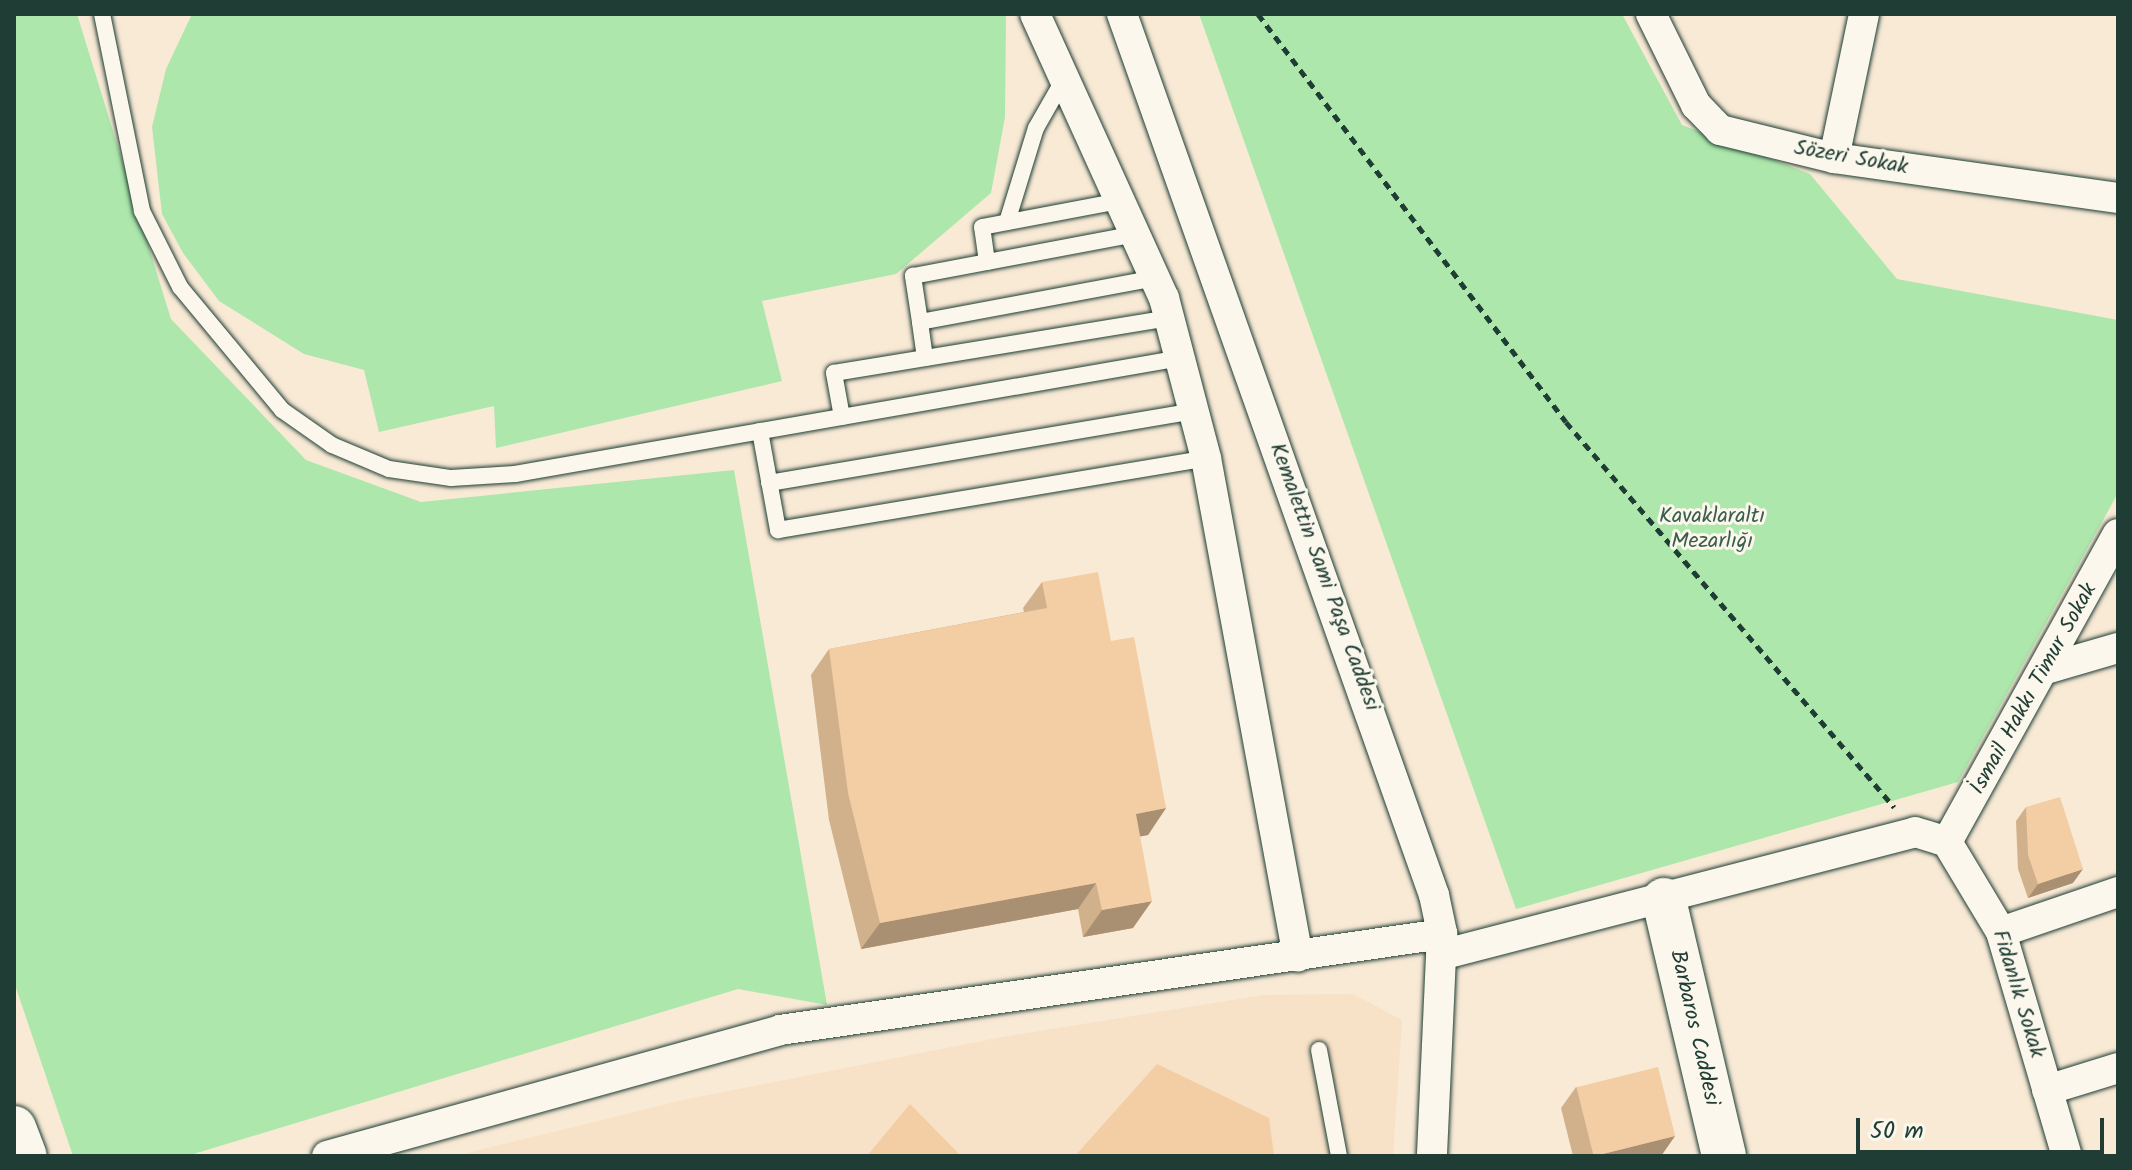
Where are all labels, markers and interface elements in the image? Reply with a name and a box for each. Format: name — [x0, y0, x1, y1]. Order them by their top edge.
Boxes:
street label: Sözeri Sokak — [1792, 135, 1910, 181]
street label: Kemalettin Sami Paşa Caddesi — [1263, 439, 1385, 715]
park label: Kavaklaraltı Mezarlığı — [1659, 503, 1765, 554]
street label: İsmail Hakkı Timur Sokak — [1965, 579, 2103, 799]
street label: Fidanlık Sokak — [1986, 927, 2050, 1061]
street label: Barbaros Caddesi — [1663, 948, 1725, 1108]
scale bar — [1860, 1102, 2108, 1152]
text: 50 m — [1870, 1112, 1924, 1151]

